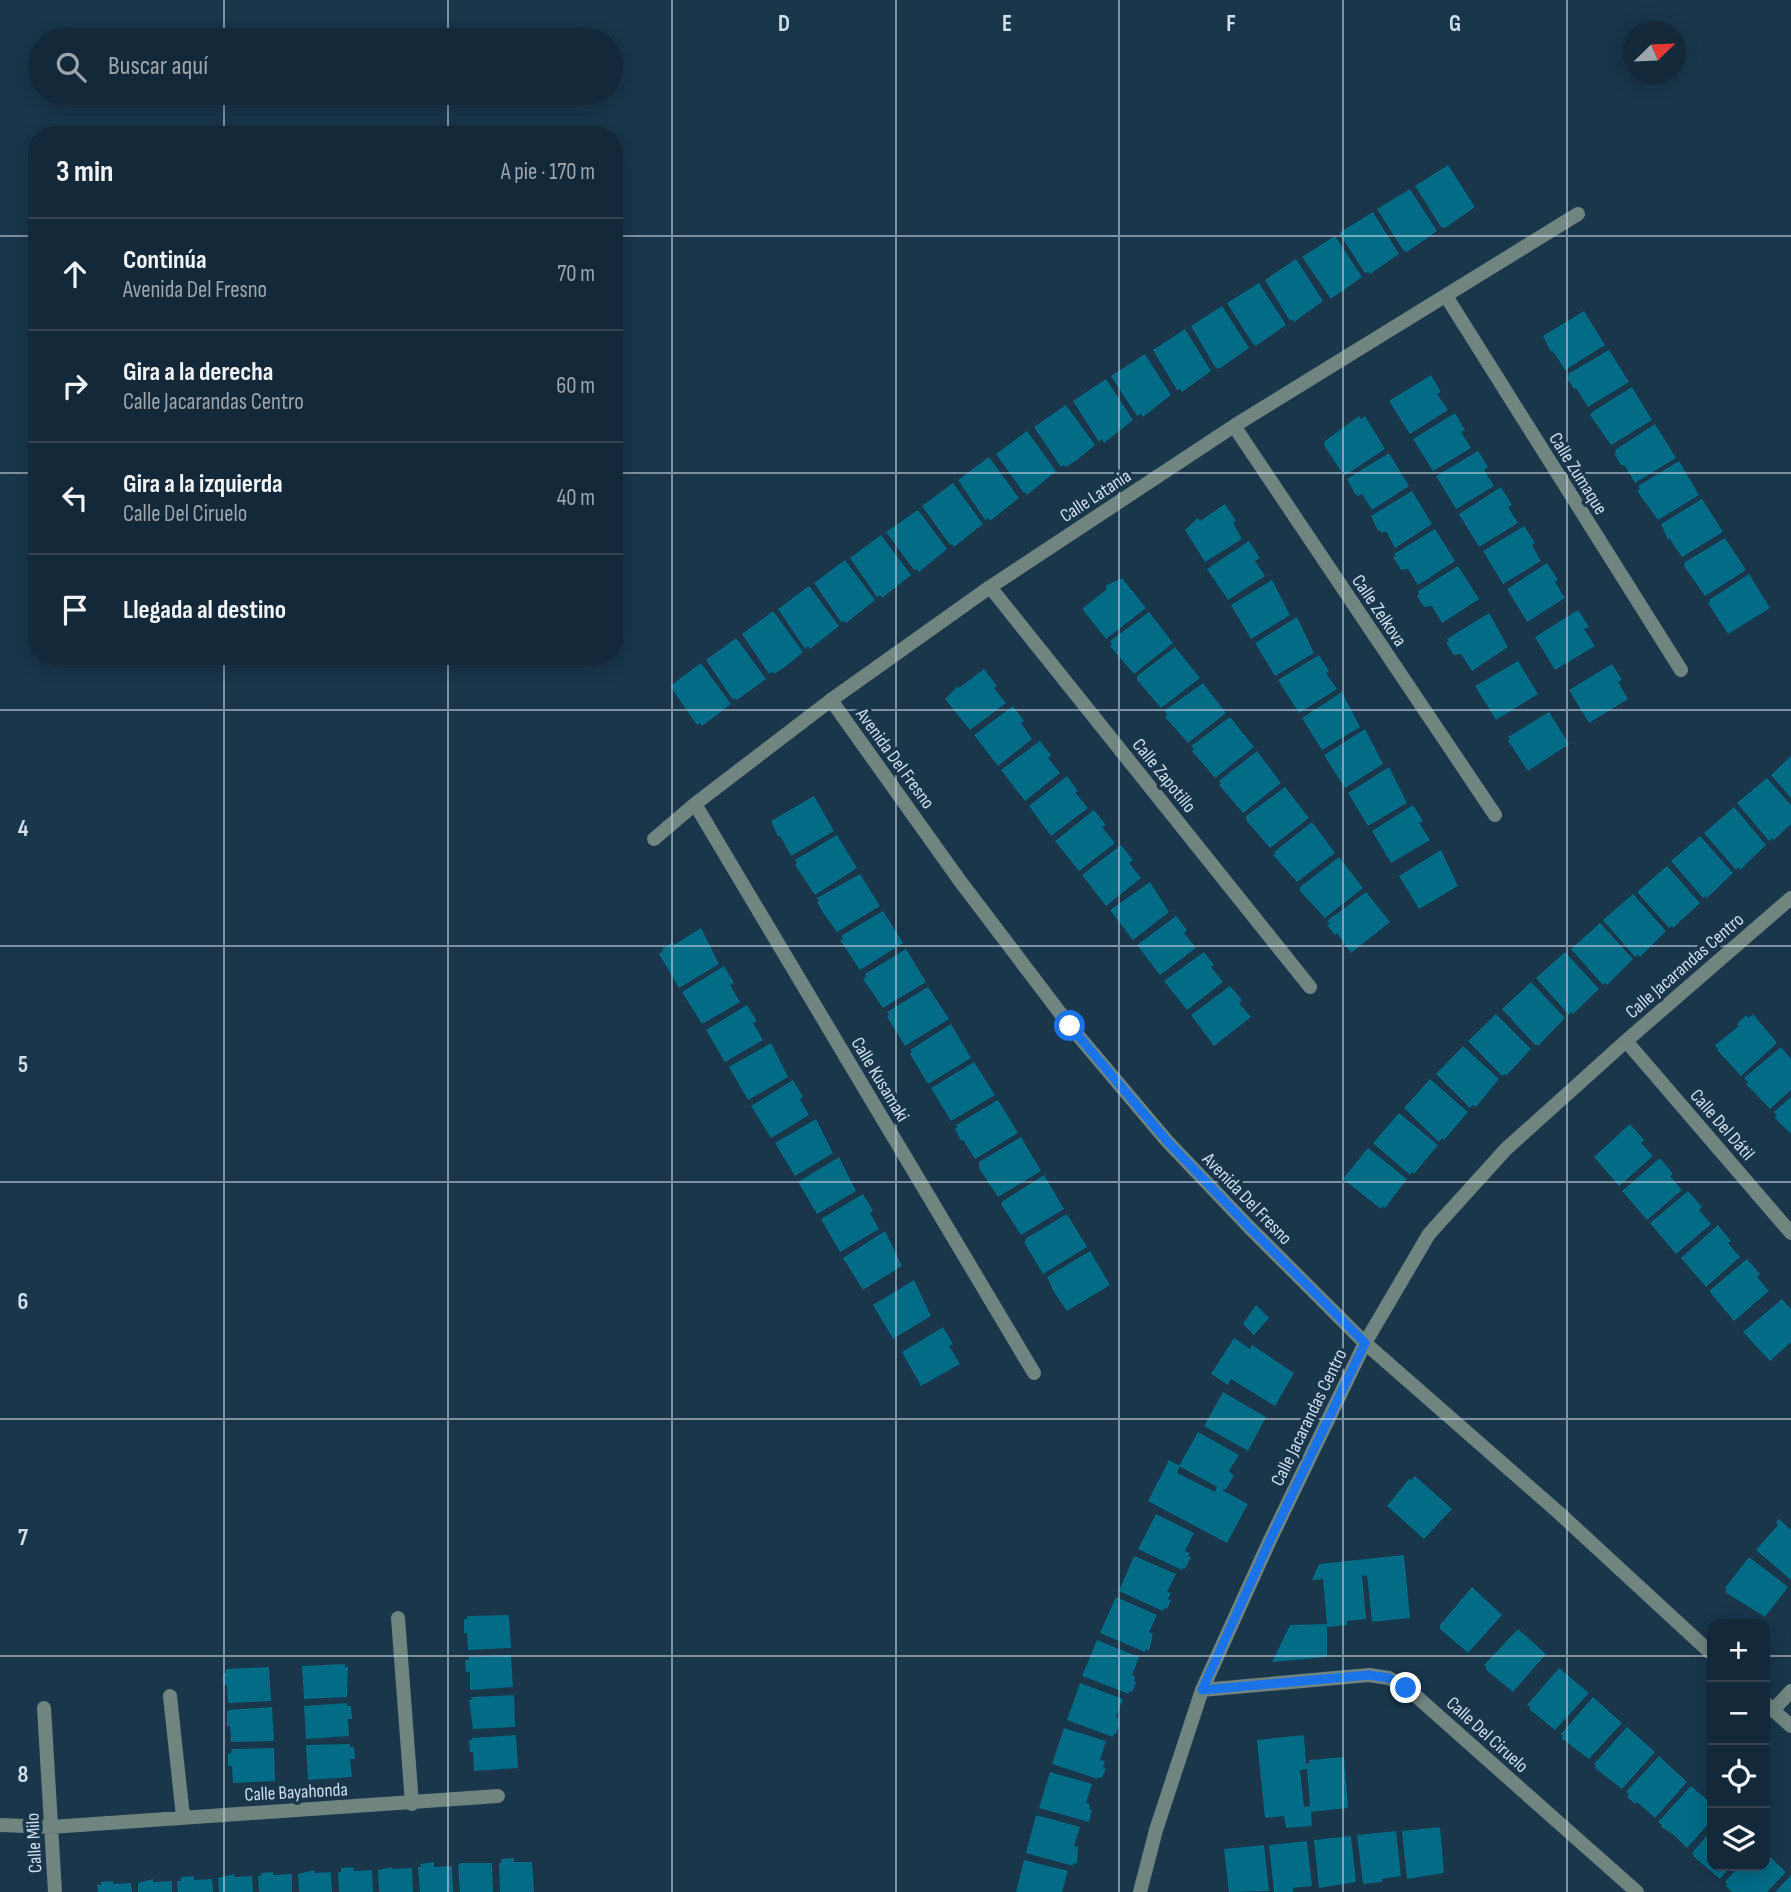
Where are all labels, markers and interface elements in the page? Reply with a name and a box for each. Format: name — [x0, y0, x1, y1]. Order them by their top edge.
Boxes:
text: D — [778, 10, 790, 38]
text: E — [1002, 10, 1012, 38]
text: F — [1226, 10, 1236, 38]
text: G — [1449, 10, 1461, 38]
north arrow — [1623, 21, 1686, 84]
search box — [28, 28, 623, 105]
icon: search — [52, 48, 90, 86]
text: Buscar aquí — [108, 51, 208, 82]
text: 3 min — [56, 154, 113, 190]
text: A pie · 170 m — [501, 158, 595, 186]
text: Continúa — [123, 245, 207, 276]
icon: ahead — [56, 255, 94, 293]
text: 70 m — [557, 260, 595, 288]
text: Avenida Del Fresno — [123, 276, 267, 304]
text: Gira a la derecha — [123, 357, 273, 388]
icon: right — [56, 367, 94, 405]
text: 60 m — [556, 372, 595, 400]
text: Calle Jacarandas Centro — [123, 388, 304, 416]
street label: Calle Zumaque — [1543, 428, 1612, 519]
street label: Calle Latania — [1056, 465, 1136, 528]
text: Gira a la izquierda — [123, 469, 283, 500]
icon: left — [56, 479, 94, 517]
text: 40 m — [557, 484, 595, 512]
text: Calle Del Ciruelo — [123, 500, 247, 528]
street label: Calle Zelkova — [1346, 571, 1411, 651]
icon: arrive — [56, 591, 94, 629]
text: Llegada al destino — [123, 595, 286, 626]
street label: Avenida Del Fresno — [850, 703, 939, 814]
street label: Calle Zapotillo — [1127, 734, 1201, 818]
text: 4 — [18, 815, 29, 843]
street label: Calle Jacarandas Centro — [1621, 908, 1749, 1024]
route start — [1054, 1010, 1085, 1041]
street label: Calle Kusamaki — [845, 1033, 914, 1126]
text: 5 — [18, 1051, 28, 1079]
street label: Calle Del Dátil — [1685, 1085, 1759, 1165]
street label: Avenida Del Fresno — [1197, 1148, 1297, 1250]
text: 6 — [18, 1288, 28, 1316]
street label: Calle Jacarandas Centro — [1266, 1346, 1352, 1490]
text: 7 — [18, 1524, 28, 1552]
map controls — [1707, 1619, 1770, 1871]
button: + — [1707, 1619, 1770, 1682]
route end — [1390, 1672, 1421, 1703]
button: − — [1707, 1682, 1770, 1745]
street label: Calle Del Ciruelo — [1441, 1692, 1533, 1778]
button: locate — [1707, 1745, 1770, 1808]
text: 8 — [18, 1761, 29, 1789]
street label: Calle Bayahonda — [244, 1778, 348, 1807]
button: layers — [1707, 1808, 1770, 1871]
street label: Calle Milo — [21, 1812, 48, 1874]

